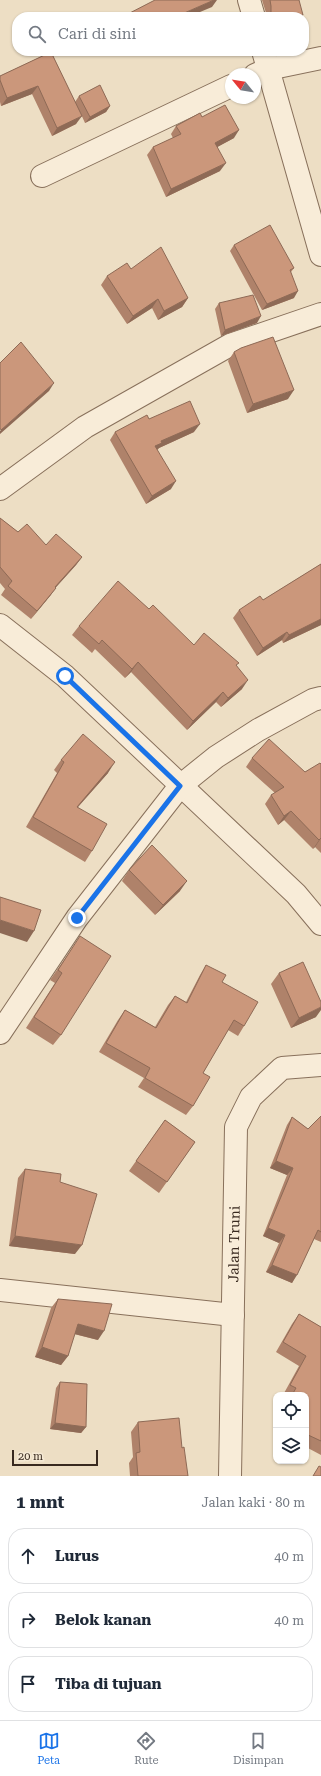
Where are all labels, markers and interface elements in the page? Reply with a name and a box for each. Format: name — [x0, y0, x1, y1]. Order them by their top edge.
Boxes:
search box — [12, 12, 309, 56]
icon: search — [26, 23, 48, 45]
text: Cari di sini — [58, 25, 136, 43]
north arrow — [225, 68, 261, 104]
route start — [56, 667, 74, 685]
route end — [68, 909, 86, 927]
street label: Jalan Truni — [225, 1205, 243, 1283]
map controls — [273, 1392, 309, 1464]
button: locate — [273, 1392, 309, 1428]
button: layers — [273, 1428, 309, 1464]
scale bar — [12, 1448, 98, 1467]
text: 20 m — [18, 1450, 43, 1463]
text: 1 mnt — [16, 1492, 65, 1512]
text: Jalan kaki · 80 m — [201, 1495, 305, 1510]
icon: ahead — [17, 1545, 39, 1567]
text: Lurus — [55, 1547, 99, 1565]
text: 40 m — [274, 1549, 304, 1564]
icon: right — [17, 1609, 39, 1631]
text: Belok kanan — [55, 1611, 151, 1629]
text: 40 m — [274, 1613, 304, 1628]
icon: arrive — [17, 1673, 39, 1695]
text: Tiba di tujuan — [55, 1675, 162, 1693]
tab: Peta — [37, 1730, 60, 1767]
tab: Rute — [134, 1730, 159, 1767]
tab: Disimpan — [233, 1730, 284, 1767]

